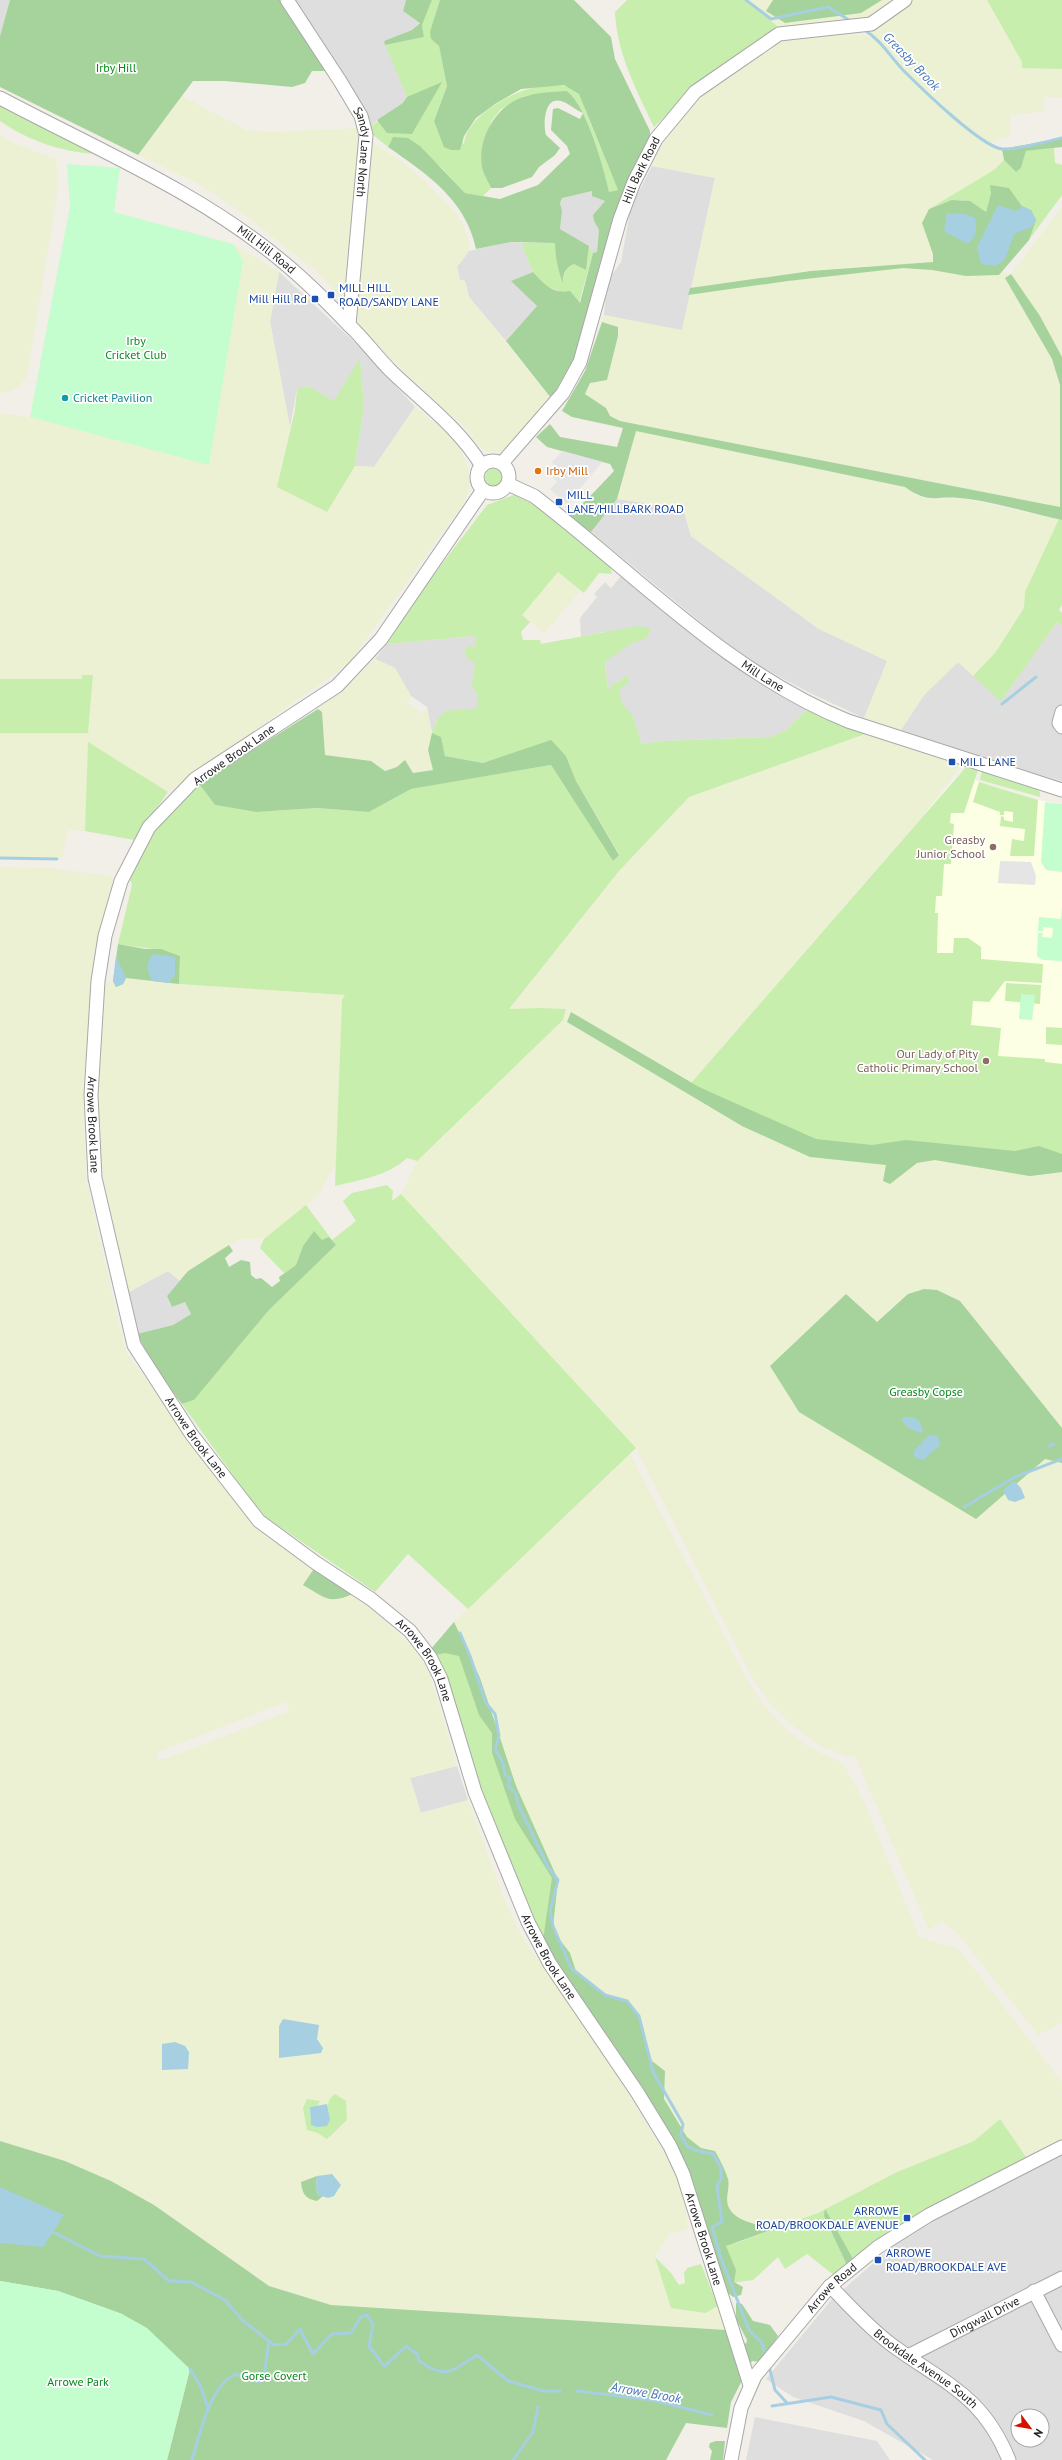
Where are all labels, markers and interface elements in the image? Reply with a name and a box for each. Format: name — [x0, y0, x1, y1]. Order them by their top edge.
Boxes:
water label: Greasby Brook — [879, 28, 945, 95]
park label: Irby Hill — [96, 60, 137, 75]
street label: Sandy Lane North — [350, 104, 374, 198]
street label: Hill Bark Road — [619, 134, 663, 206]
street label: Mill Hill Road — [235, 222, 299, 276]
place label: MILL HILL ROAD/SANDY LANE — [339, 280, 439, 309]
marker: MILL HILL ROAD/SANDY LANE — [326, 290, 336, 300]
place label: Mill Hill Rd — [249, 291, 307, 306]
marker: Mill Hill Rd — [310, 294, 320, 304]
park label: Irby Cricket Club — [105, 333, 167, 362]
place label: Cricket Pavilion — [73, 390, 152, 405]
marker: Cricket Pavilion — [60, 393, 70, 403]
place label: Irby Mill — [546, 463, 588, 478]
marker: Irby Mill — [533, 466, 543, 476]
place label: MILL LANE/HILLBARK ROAD — [567, 487, 684, 516]
marker: MILL LANE/HILLBARK ROAD — [554, 497, 564, 507]
street label: Mill Lane — [739, 657, 787, 695]
street label: Arrowe Brook Lane — [190, 721, 278, 788]
place label: MILL LANE — [960, 754, 1016, 769]
marker: MILL LANE — [947, 757, 957, 767]
place label: Greasby Junior School — [916, 832, 985, 861]
marker: Greasby Junior School — [988, 842, 998, 852]
place label: Our Lady of Pity Catholic Primary School — [857, 1046, 978, 1075]
marker: Our Lady of Pity Catholic Primary School — [981, 1056, 991, 1066]
street label: Arrowe Brook Lane — [84, 1076, 103, 1174]
park label: Greasby Copse — [889, 1384, 963, 1399]
street label: Arrowe Brook Lane — [162, 1394, 231, 1481]
street label: Arrowe Brook Lane — [393, 1615, 455, 1703]
street label: Arrowe Brook Lane — [519, 1912, 580, 2002]
street label: Arrowe Brook Lane — [682, 2190, 726, 2287]
place label: ARROWE ROAD/BROOKDALE AVENUE — [756, 2203, 899, 2232]
marker: ARROWE ROAD/BROOKDALE AVENUE — [902, 2213, 912, 2223]
place label: ARROWE ROAD/BROOKDALE AVE — [886, 2245, 1007, 2274]
marker: ARROWE ROAD/BROOKDALE AVE — [873, 2255, 883, 2265]
street label: Arrowe Road — [803, 2259, 860, 2315]
street label: Dingwall Drive — [947, 2293, 1022, 2341]
street label: Brookdale Avenue South — [871, 2325, 981, 2411]
park label: Gorse Covert — [241, 2368, 307, 2383]
park label: Arrowe Park — [47, 2374, 109, 2389]
water label: Arrowe Brook — [609, 2378, 683, 2407]
north arrow — [1010, 2408, 1050, 2448]
text: N — [1031, 2427, 1046, 2440]

